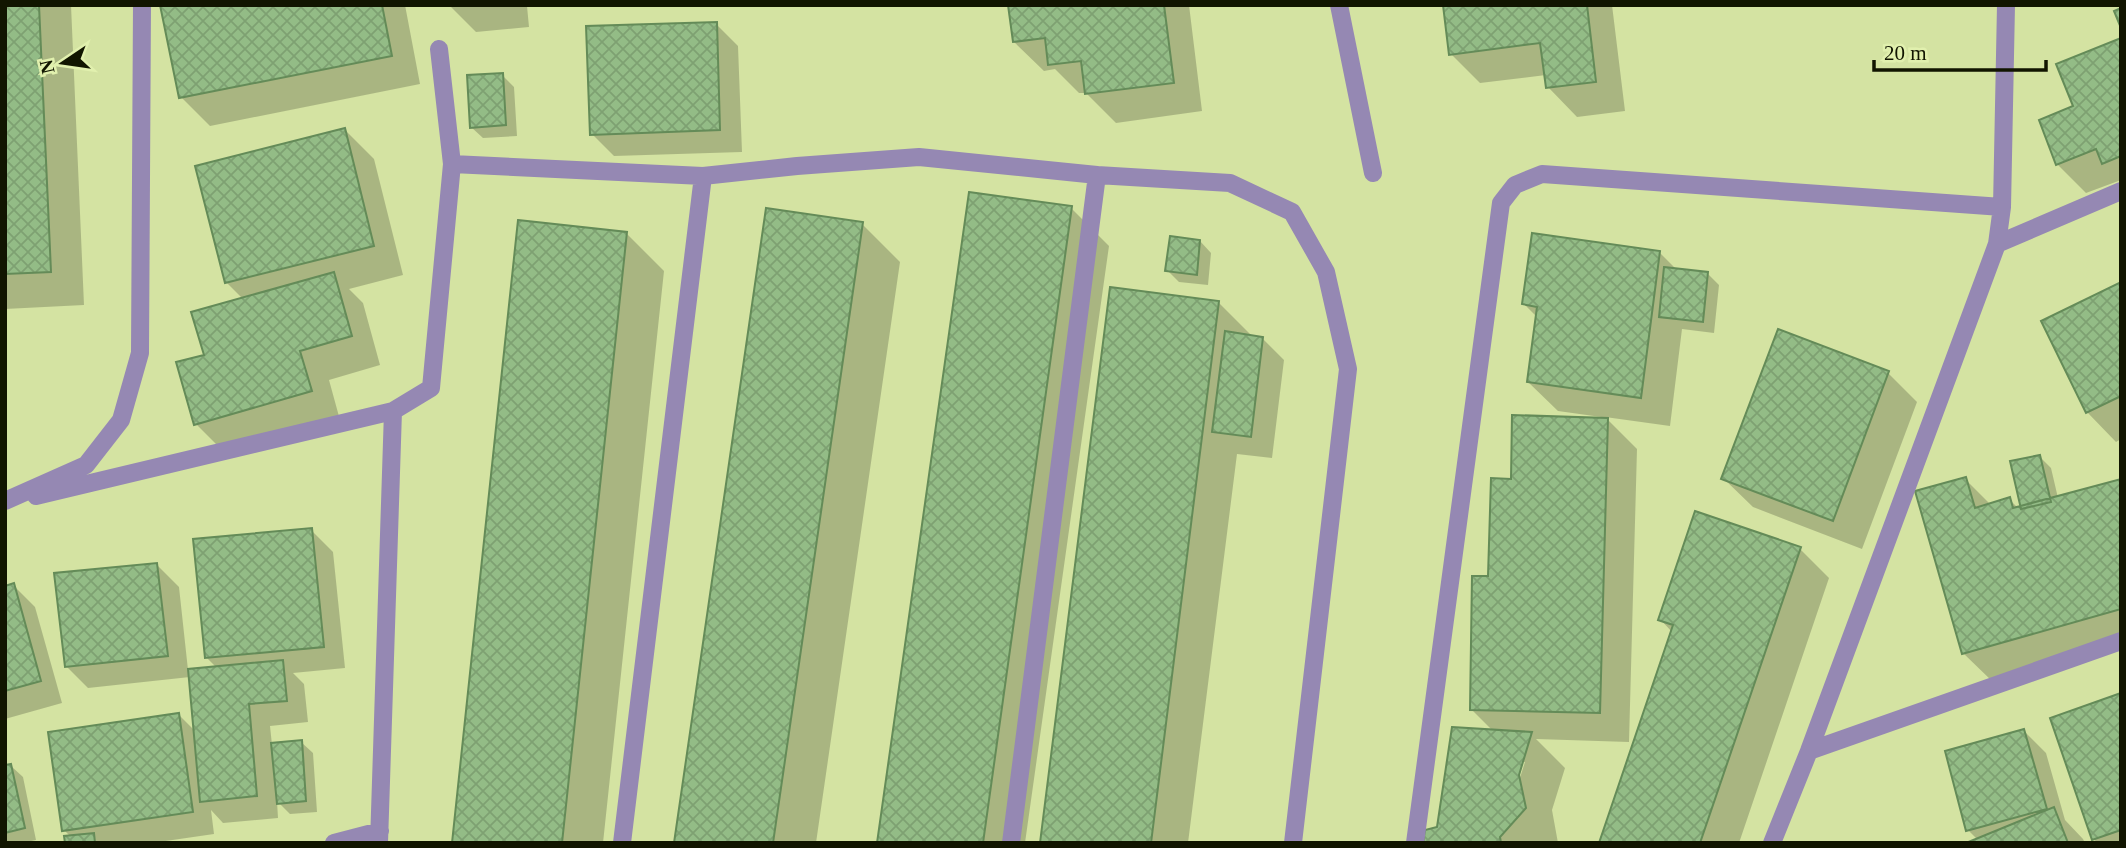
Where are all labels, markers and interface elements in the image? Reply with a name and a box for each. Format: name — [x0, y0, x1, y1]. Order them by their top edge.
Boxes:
north arrow — [28, 28, 98, 98]
scale bar — [1874, 28, 2046, 72]
text: 20 m — [1884, 41, 1927, 65]
text: N — [35, 57, 59, 76]

